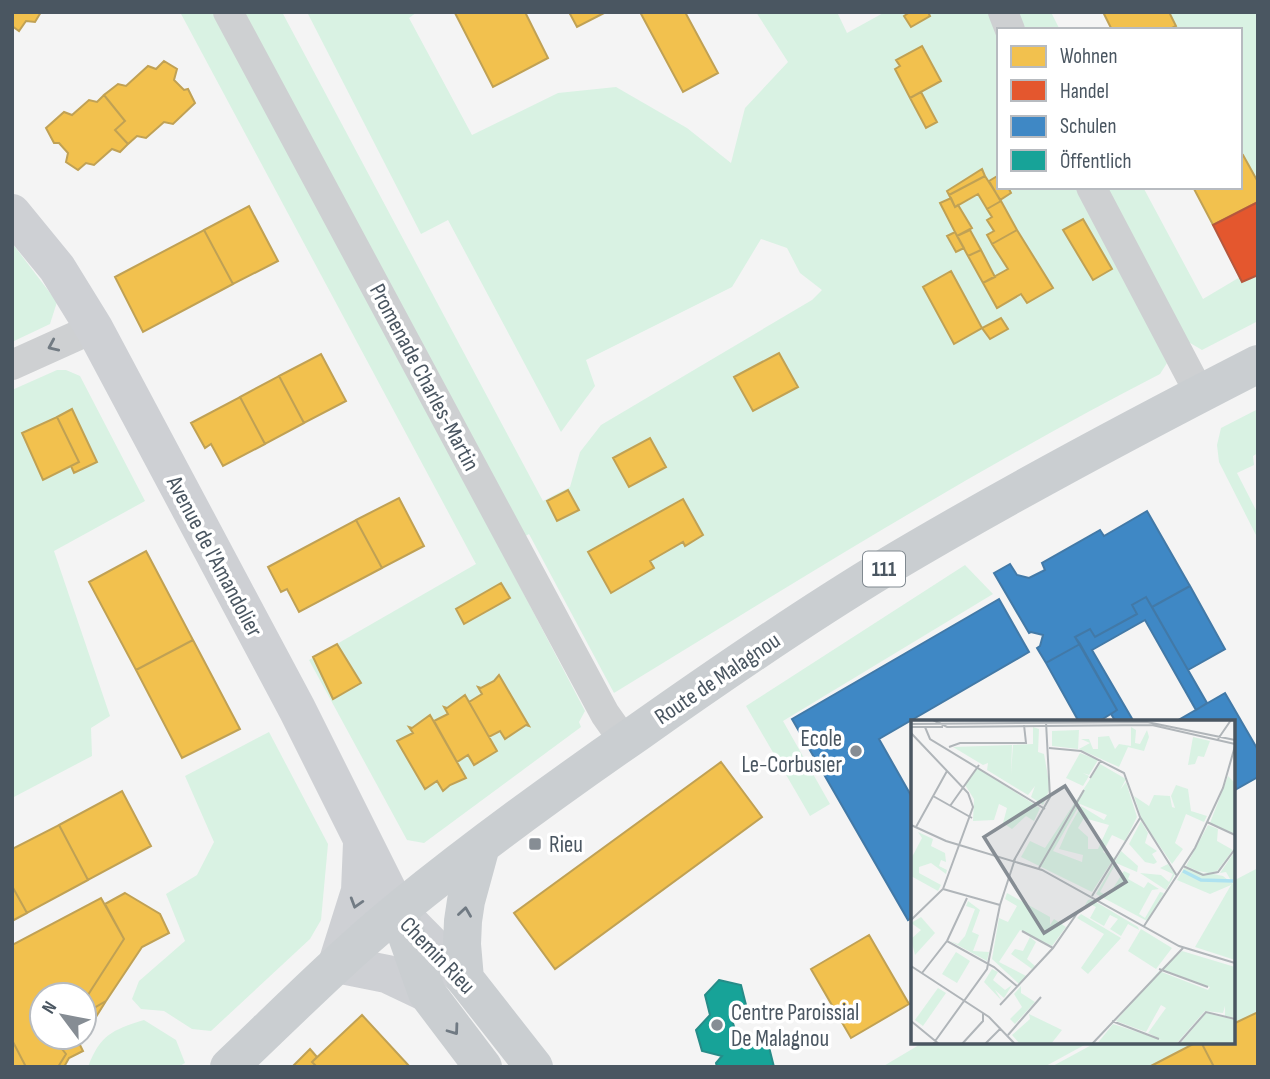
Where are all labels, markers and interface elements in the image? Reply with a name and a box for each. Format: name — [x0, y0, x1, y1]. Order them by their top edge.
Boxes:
legend — [997, 28, 1242, 189]
text: Wohnen — [1060, 44, 1117, 69]
text: Handel — [1060, 79, 1109, 104]
text: Schulen — [1060, 114, 1117, 139]
text: Öffentlich — [1060, 149, 1132, 174]
street label: Promenade Charles-Martin — [363, 279, 485, 476]
one-way arrow — [48, 338, 61, 352]
street label: Avenue de l'Amandolier — [159, 470, 268, 642]
road number: 111 — [863, 552, 905, 586]
street label: Route de Malagnou — [649, 627, 786, 731]
inset map — [911, 720, 1235, 1044]
place label: Ecole Le-Corbusier — [741, 725, 842, 779]
marker: Ecole Le-Corbusier — [848, 743, 864, 759]
place label: Rieu — [549, 831, 583, 859]
marker: Rieu — [527, 836, 543, 852]
one-way arrow — [349, 897, 364, 909]
one-way arrow — [457, 906, 472, 917]
street label: Chemin Rieu — [394, 911, 481, 1000]
north arrow — [28, 981, 98, 1051]
text: N — [37, 997, 62, 1018]
place label: Centre Paroissial De Malagnou — [731, 999, 859, 1053]
marker: Centre Paroissial De Malagnou — [709, 1017, 725, 1033]
one-way arrow — [446, 1022, 458, 1035]

